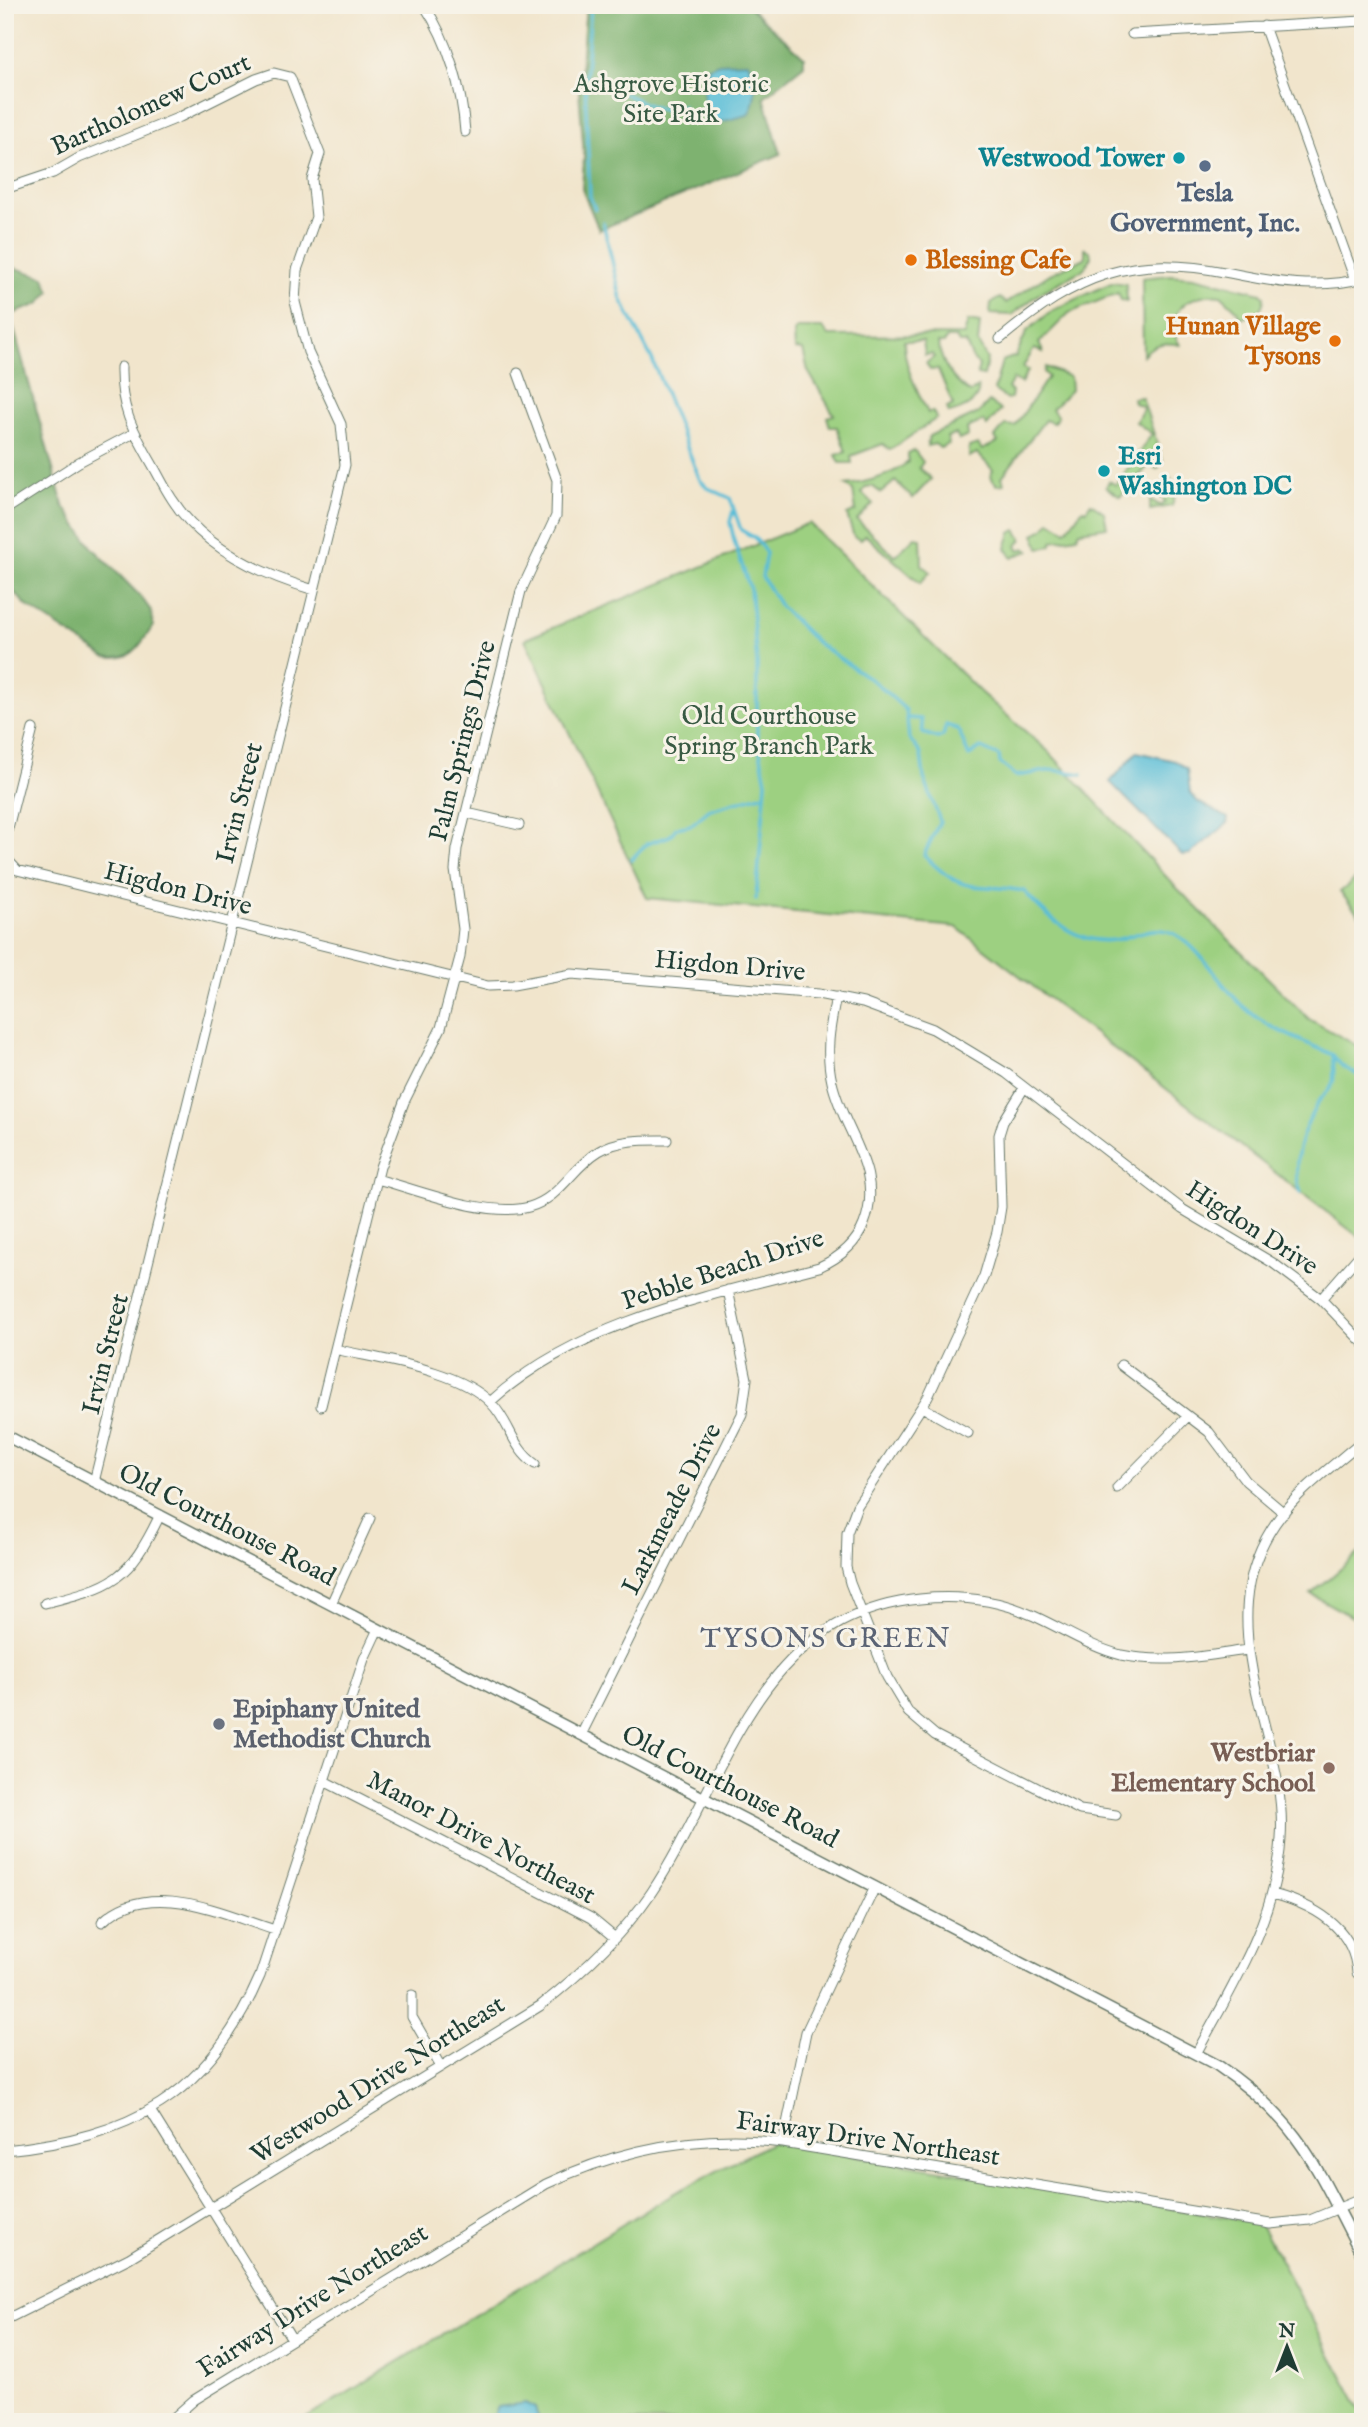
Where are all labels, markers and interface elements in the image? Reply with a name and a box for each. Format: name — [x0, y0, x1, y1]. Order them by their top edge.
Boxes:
street label: Bartholomew Court — [46, 46, 256, 164]
park label: Ashgrove Historic Site Park — [572, 68, 769, 131]
place label: Westwood Tower — [977, 142, 1165, 175]
marker: Westwood Tower — [1171, 150, 1187, 166]
marker: Tesla Government, Inc. — [1197, 158, 1213, 174]
place label: Tesla Government, Inc. — [1110, 177, 1300, 240]
place label: Blessing Cafe — [925, 244, 1071, 277]
marker: Blessing Cafe — [903, 252, 919, 268]
place label: Hunan Village Tysons — [1165, 310, 1321, 373]
marker: Hunan Village Tysons — [1327, 333, 1343, 349]
place label: Esri Washington DC — [1117, 440, 1293, 503]
marker: Esri Washington DC — [1096, 463, 1112, 479]
street label: Palm Springs Drive — [422, 637, 504, 845]
park label: Old Courthouse Spring Branch Park — [664, 700, 875, 763]
street label: Irvin Street — [209, 739, 271, 867]
street label: Higdon Drive — [101, 855, 255, 923]
street label: Higdon Drive — [653, 943, 807, 989]
street label: Higdon Drive — [1180, 1173, 1324, 1283]
street label: Pebble Beach Drive — [618, 1222, 828, 1318]
street label: Irvin Street — [75, 1290, 137, 1418]
street label: Larkmeade Drive — [615, 1418, 729, 1600]
street label: Old Courthouse Road — [113, 1456, 341, 1594]
district label: TYSONS GREEN — [700, 1622, 952, 1657]
place label: Epiphany United Methodist Church — [233, 1693, 432, 1756]
marker: Epiphany United Methodist Church — [211, 1716, 227, 1732]
street label: Old Courthouse Road — [616, 1718, 844, 1856]
place label: Westbriar Elementary School — [1111, 1737, 1316, 1800]
marker: Westbriar Elementary School — [1321, 1760, 1337, 1776]
street label: Manor Drive Northeast — [361, 1764, 601, 1912]
street label: Westwood Drive Northeast — [245, 1988, 511, 2172]
street label: Fairway Drive Northeast — [734, 2104, 1002, 2174]
street label: Fairway Drive Northeast — [192, 2217, 435, 2385]
north arrow — [1252, 2312, 1322, 2382]
text: N — [1278, 2320, 1296, 2344]

